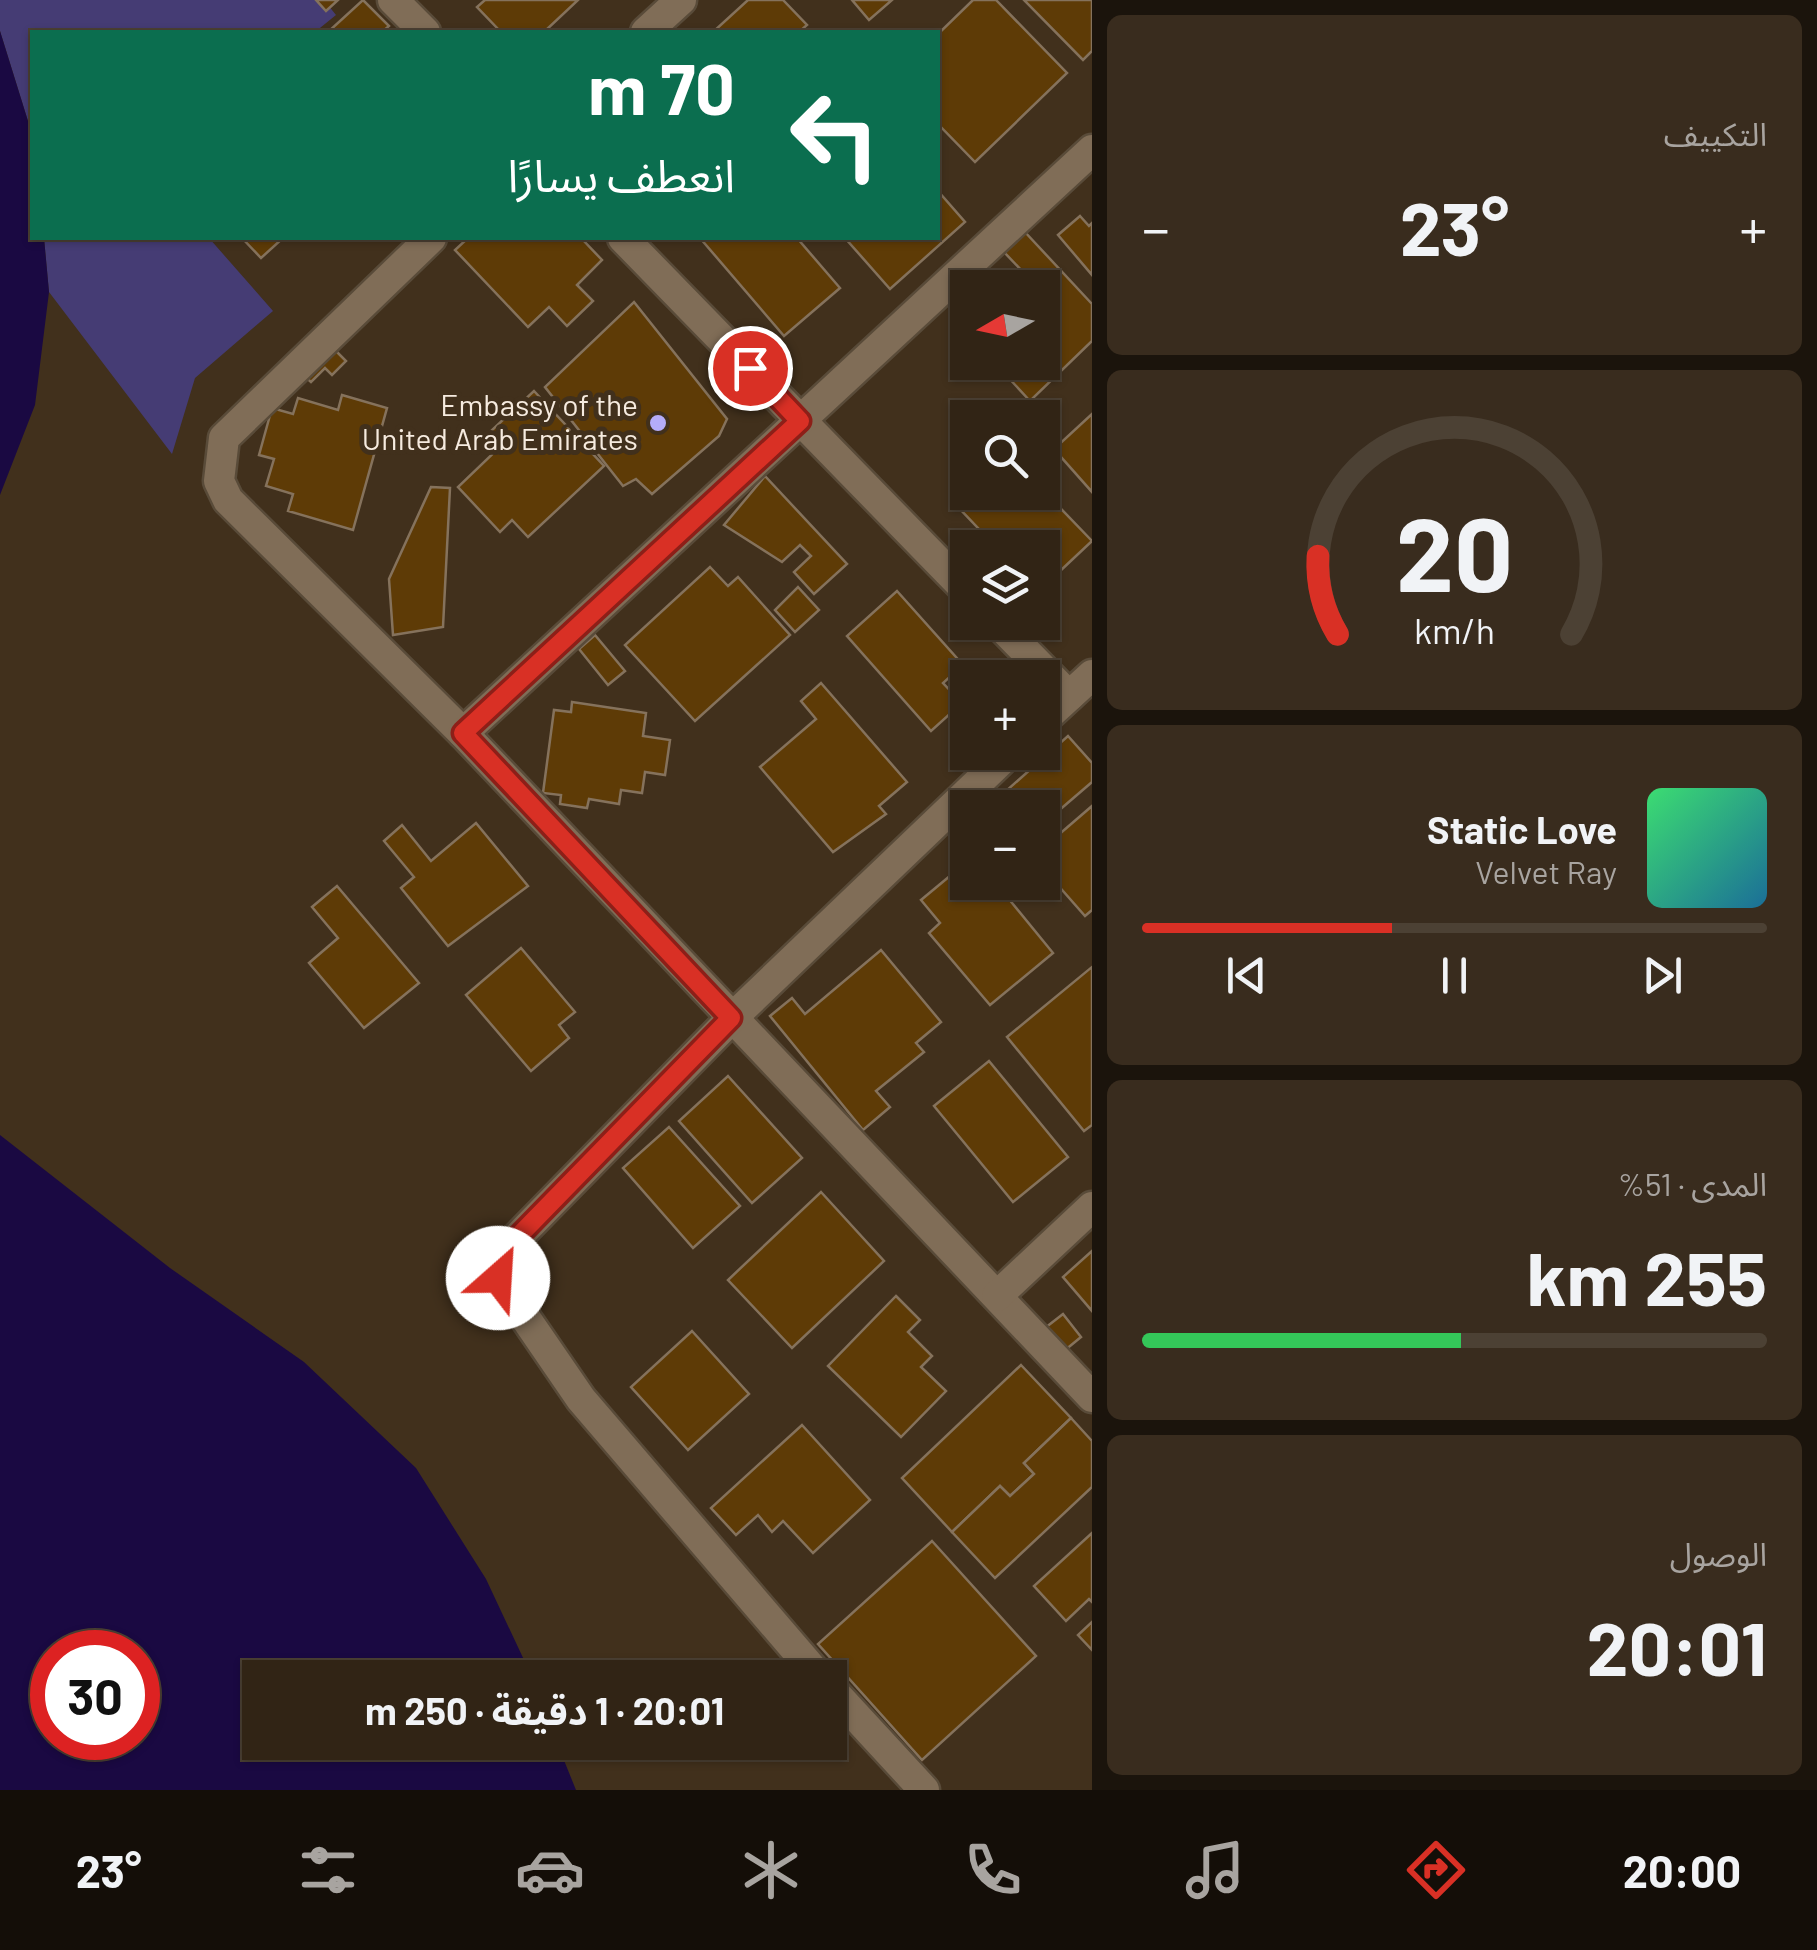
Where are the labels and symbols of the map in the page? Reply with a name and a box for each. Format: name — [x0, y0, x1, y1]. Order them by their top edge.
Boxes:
north arrow — [950, 270, 1060, 380]
pin — [708, 326, 793, 411]
place label: Embassy of the United Arab Emirates — [362, 386, 638, 456]
marker: Embassy of the United Arab Emirates — [647, 412, 669, 434]
position arrow — [446, 1226, 550, 1330]
speed limit sign: 30 — [30, 1630, 160, 1760]

